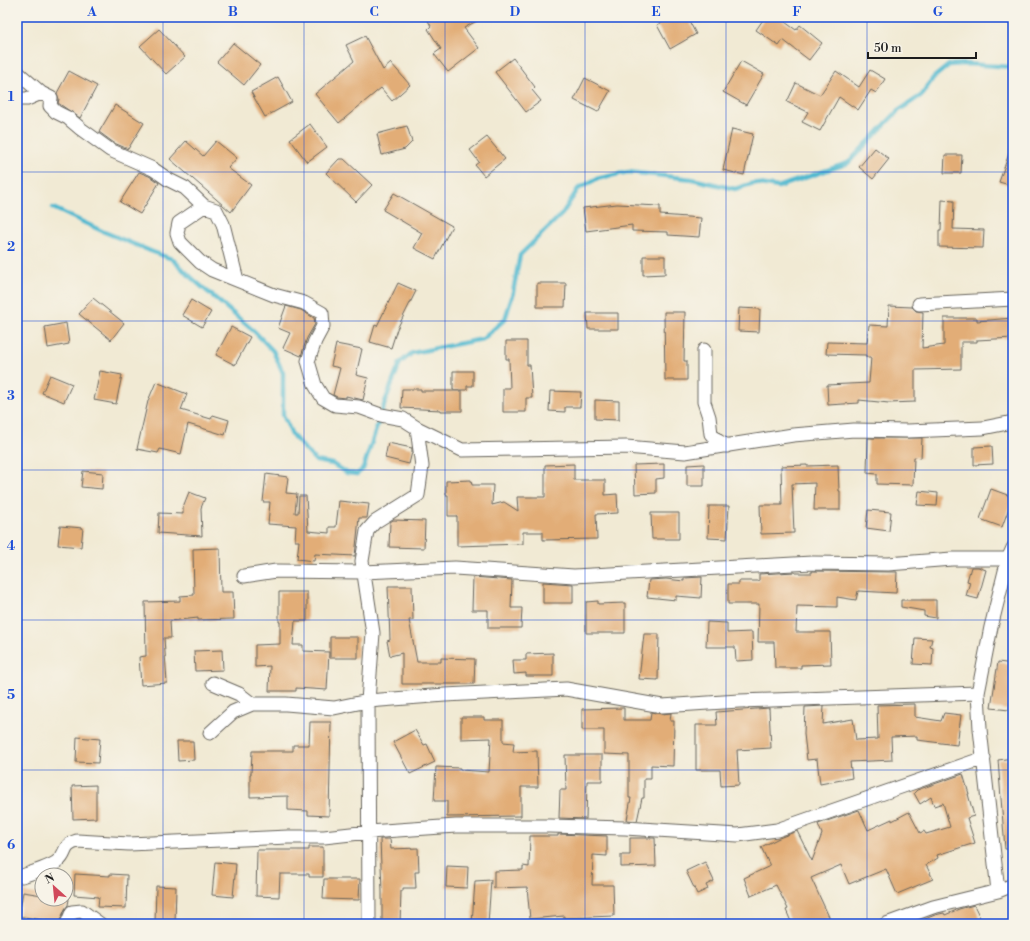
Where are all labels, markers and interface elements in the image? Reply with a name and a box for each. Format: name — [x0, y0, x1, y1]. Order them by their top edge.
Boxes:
text: A — [86, 4, 97, 20]
text: B — [228, 4, 238, 20]
text: C — [369, 4, 379, 20]
text: D — [510, 4, 520, 20]
text: E — [651, 4, 661, 20]
text: F — [792, 4, 802, 20]
text: G — [933, 4, 944, 20]
scale bar — [868, 34, 976, 60]
text: 50 m — [874, 41, 902, 56]
text: 1 — [8, 89, 15, 105]
text: 2 — [7, 239, 15, 255]
text: 3 — [7, 388, 15, 404]
text: 4 — [7, 538, 16, 554]
text: 5 — [7, 687, 15, 703]
text: 6 — [7, 837, 15, 853]
north arrow — [34, 867, 74, 907]
text: N — [43, 871, 57, 887]

